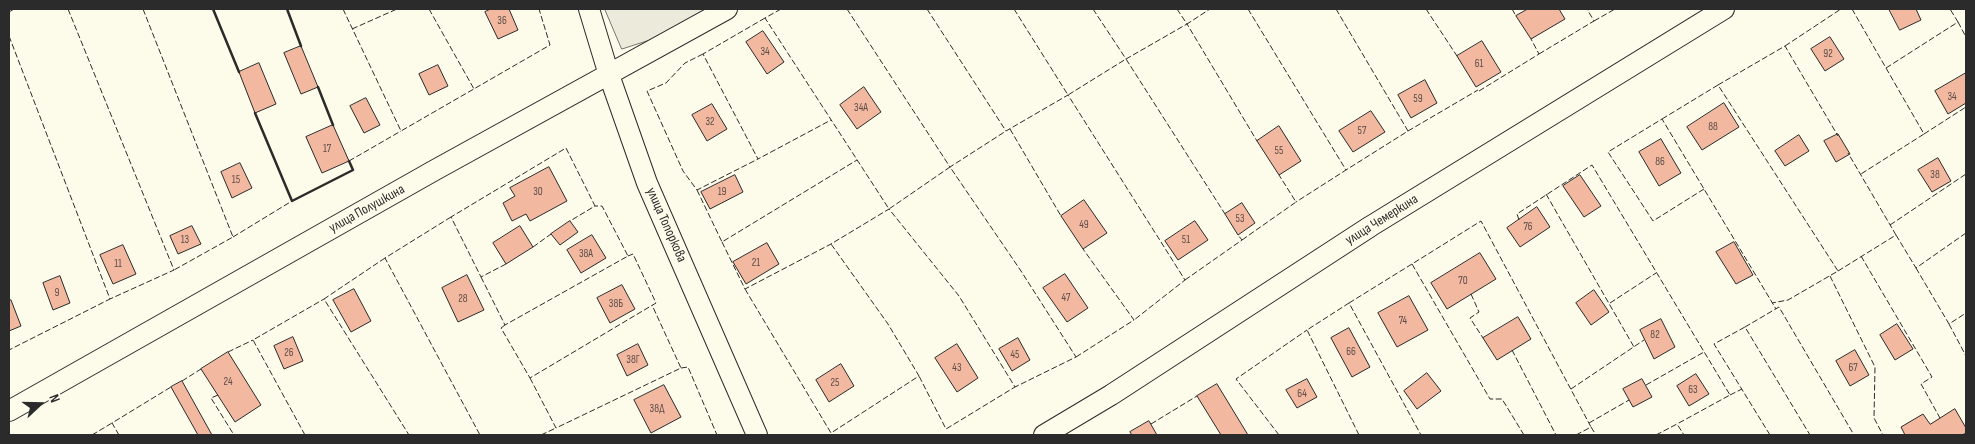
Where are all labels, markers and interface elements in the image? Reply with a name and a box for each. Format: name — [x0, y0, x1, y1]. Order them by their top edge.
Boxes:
house number: 36 — [497, 14, 507, 28]
house number: 34 — [760, 45, 770, 59]
house number: 92 — [1823, 47, 1833, 61]
house number: 61 — [1475, 57, 1483, 71]
house number: 34 — [1947, 90, 1957, 104]
house number: 59 — [1413, 92, 1423, 106]
house number: 34А — [854, 101, 868, 115]
house number: 32 — [705, 115, 715, 129]
house number: 88 — [1708, 120, 1718, 134]
house number: 57 — [1358, 124, 1366, 138]
house number: 17 — [323, 142, 331, 156]
house number: 55 — [1275, 144, 1283, 158]
house number: 86 — [1655, 155, 1665, 169]
house number: 38 — [1930, 168, 1940, 182]
house number: 15 — [232, 173, 240, 187]
street label: улица Полушкина — [326, 181, 408, 237]
house number: 30 — [533, 185, 543, 199]
street label: улица Топоркова — [642, 185, 690, 265]
house number: 19 — [718, 185, 726, 199]
street label: улица Чемеркина — [1343, 191, 1421, 249]
house number: 53 — [1235, 212, 1245, 226]
house number: 49 — [1079, 218, 1089, 232]
house number: 76 — [1523, 220, 1533, 234]
house number: 13 — [181, 233, 189, 247]
house number: 51 — [1182, 233, 1190, 247]
house number: 38А — [579, 247, 593, 261]
house number: 21 — [752, 256, 760, 270]
house number: 11 — [114, 257, 122, 271]
house number: 70 — [1458, 274, 1468, 288]
house number: 9 — [55, 286, 59, 300]
house number: 47 — [1062, 291, 1070, 305]
house number: 28 — [458, 292, 468, 306]
house number: 38Б — [609, 297, 623, 311]
house number: 74 — [1399, 314, 1407, 328]
house number: 82 — [1650, 328, 1660, 342]
house number: 66 — [1346, 345, 1356, 359]
house number: 26 — [284, 346, 294, 360]
house number: 45 — [1010, 348, 1020, 362]
house number: 38Г — [626, 353, 640, 367]
house number: 43 — [952, 361, 962, 375]
house number: 67 — [1848, 361, 1858, 375]
house number: 24 — [223, 375, 233, 389]
house number: 25 — [831, 376, 839, 390]
north arrow — [15, 379, 65, 429]
house number: 63 — [1688, 383, 1698, 397]
house number: 64 — [1297, 387, 1307, 401]
text: N — [45, 392, 64, 405]
house number: 38Д — [650, 402, 664, 416]

